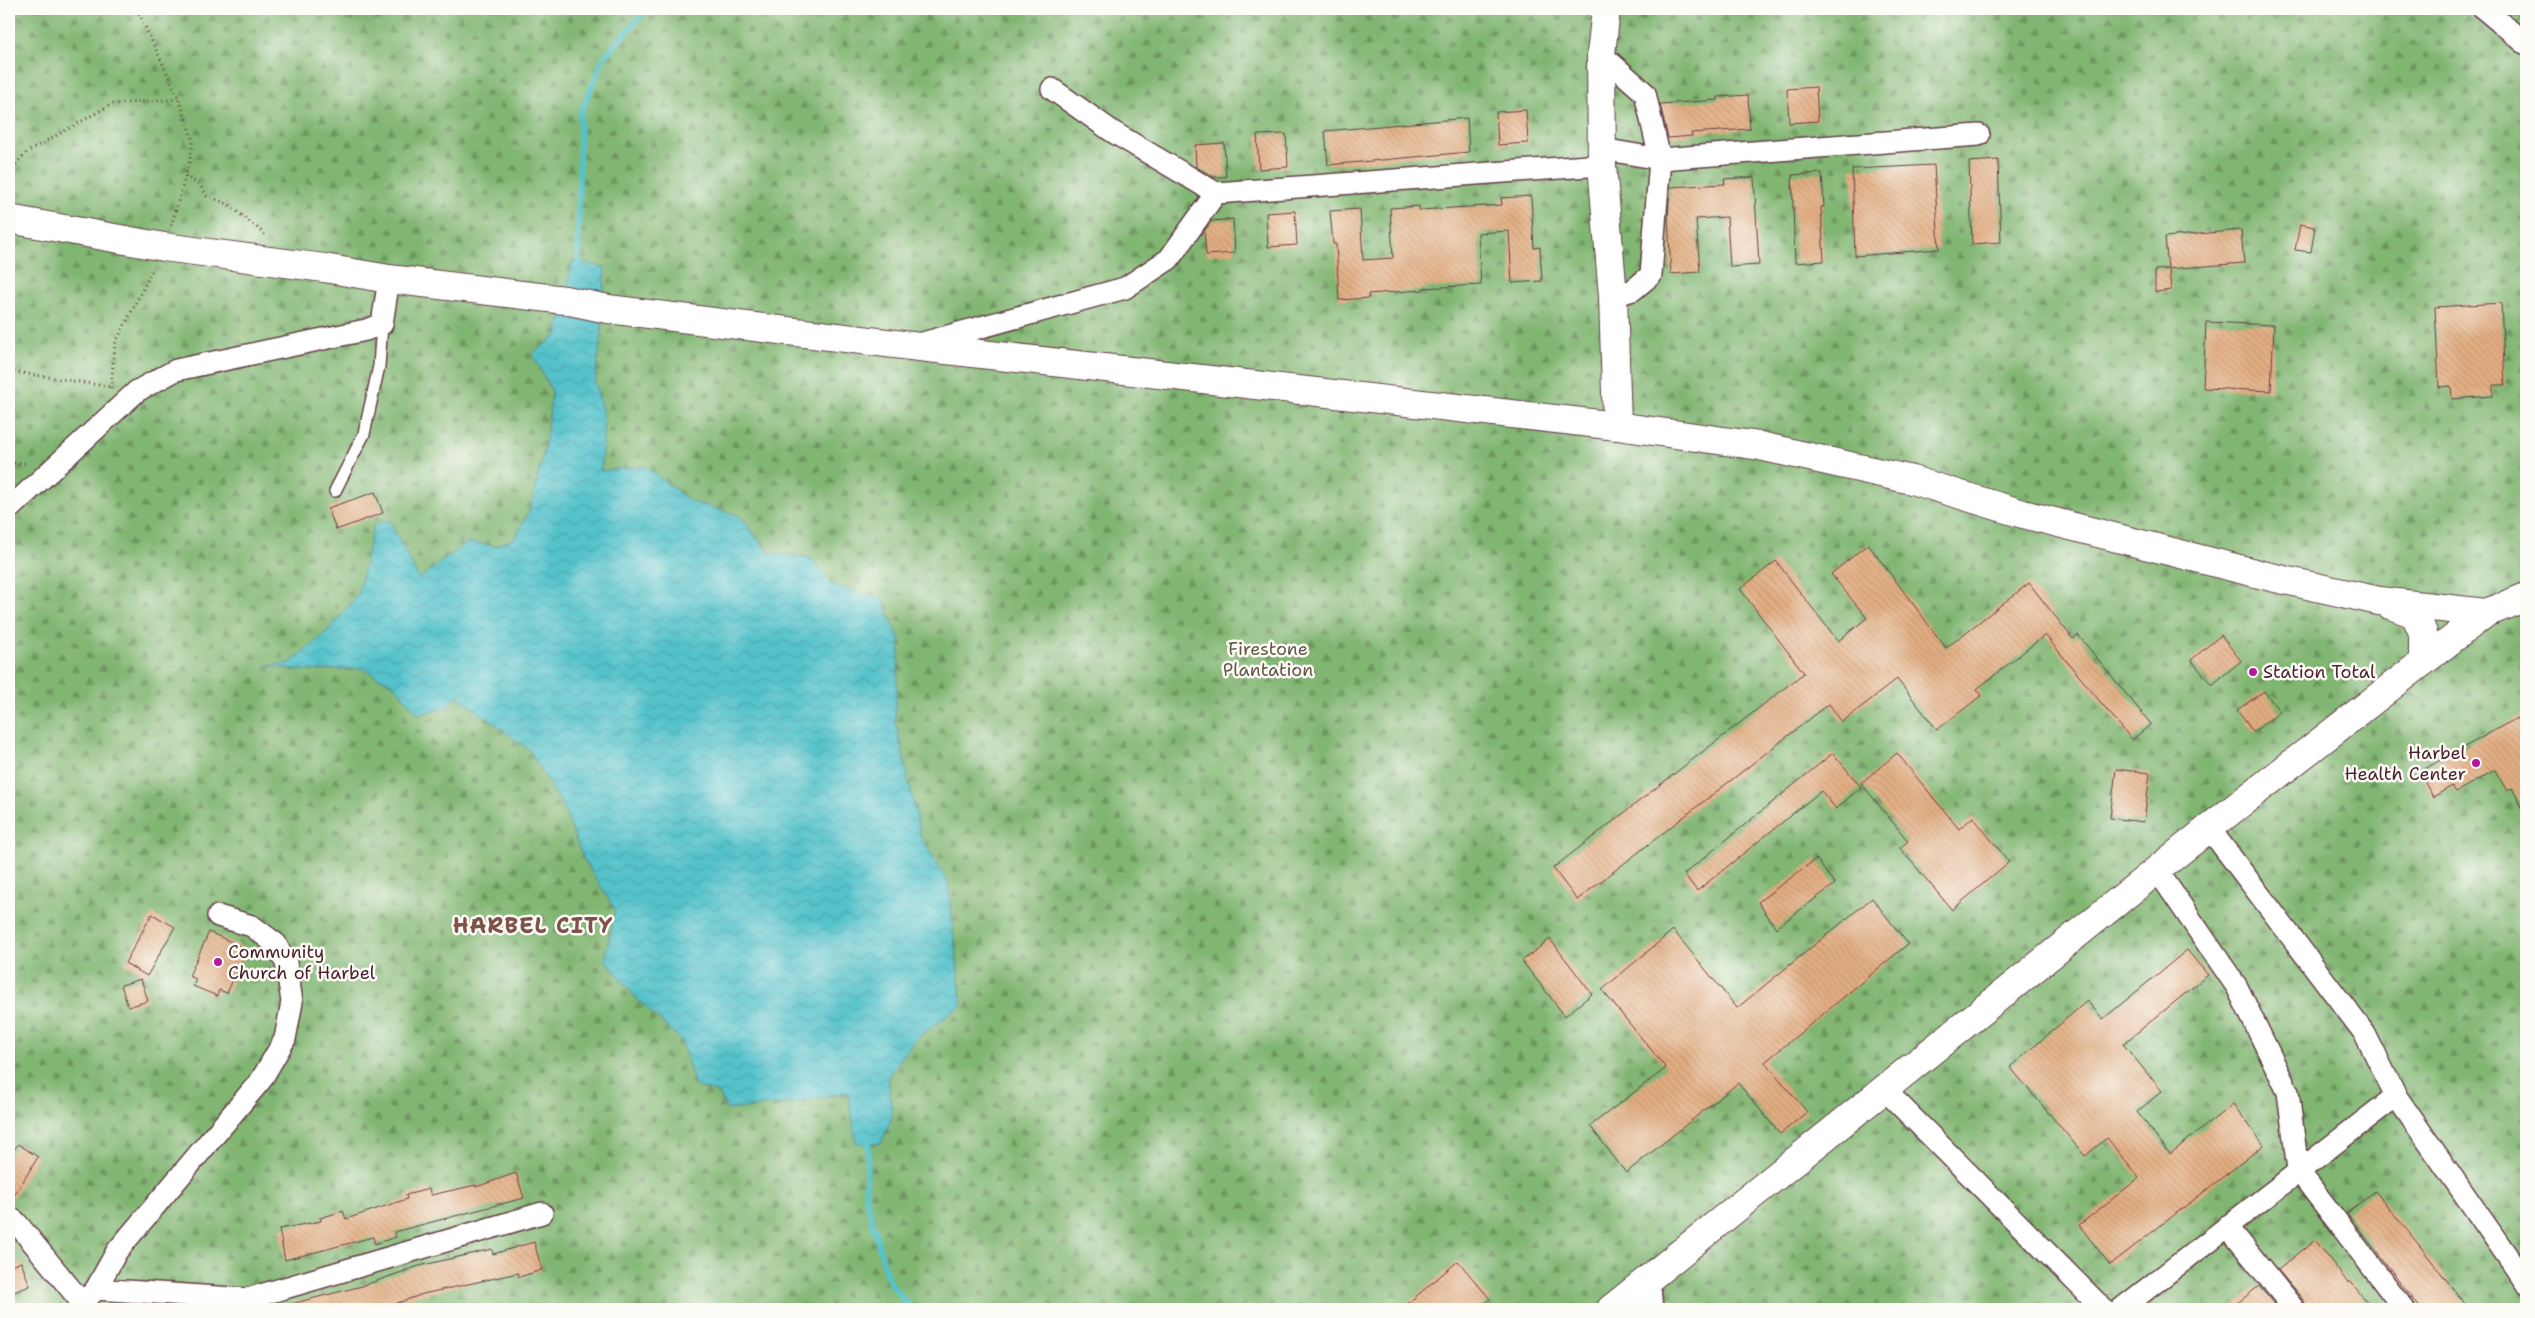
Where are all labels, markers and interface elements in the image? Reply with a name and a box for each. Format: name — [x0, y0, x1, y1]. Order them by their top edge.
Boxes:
park label: Firestone Plantation — [1223, 637, 1313, 682]
place label: Station Total — [2263, 660, 2376, 684]
marker: Station Total — [2247, 666, 2259, 678]
place label: Harbel Health Center — [2344, 741, 2467, 786]
marker: Harbel Health Center — [2470, 757, 2482, 769]
district label: HARBEL CITY — [453, 911, 613, 940]
place label: Community Church of Harbel — [228, 940, 376, 985]
marker: Community Church of Harbel — [212, 956, 224, 968]

